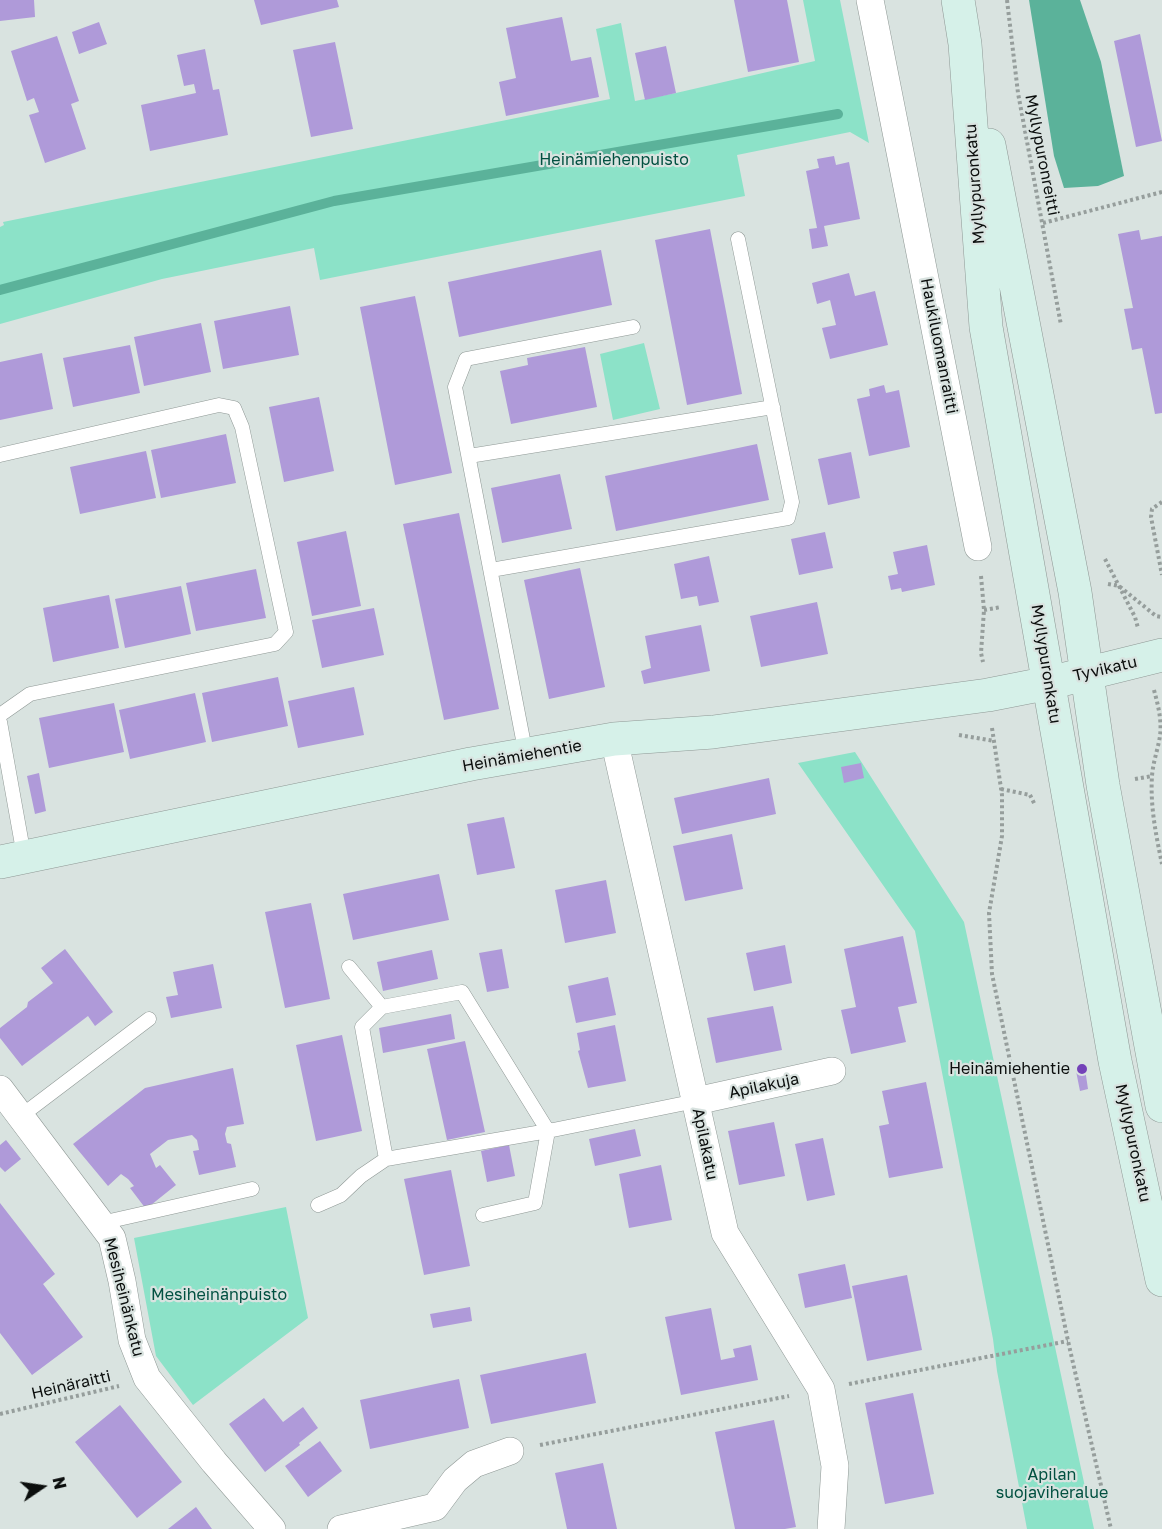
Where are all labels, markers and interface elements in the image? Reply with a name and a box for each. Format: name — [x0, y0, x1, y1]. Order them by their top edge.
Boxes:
street label: Myllypuronreitti — [1021, 93, 1063, 217]
street label: Myllypuronkatu — [961, 123, 989, 245]
park label: Heinämiehenpuisto — [539, 150, 689, 170]
street label: Haukiluomanraitti — [916, 276, 962, 416]
street label: Myllypuronkatu — [1027, 603, 1065, 725]
street label: Tyvikatu — [1071, 652, 1139, 686]
street label: Heinämiehentie — [461, 736, 583, 776]
place label: Heinämiehentie — [949, 1059, 1070, 1079]
marker: Heinämiehentie — [1075, 1062, 1089, 1076]
street label: Apilakuja — [727, 1069, 801, 1103]
street label: Myllypuronkatu — [1111, 1082, 1155, 1204]
street label: Apilakatu — [688, 1106, 722, 1182]
street label: Mesiheinänkatu — [100, 1236, 148, 1358]
park label: Mesiheinänpuisto — [151, 1285, 287, 1305]
street label: Heinäraitti — [29, 1367, 113, 1403]
north arrow — [12, 1457, 72, 1517]
park label: Apilan suojaviheralue — [996, 1465, 1108, 1503]
text: N — [48, 1475, 71, 1491]

